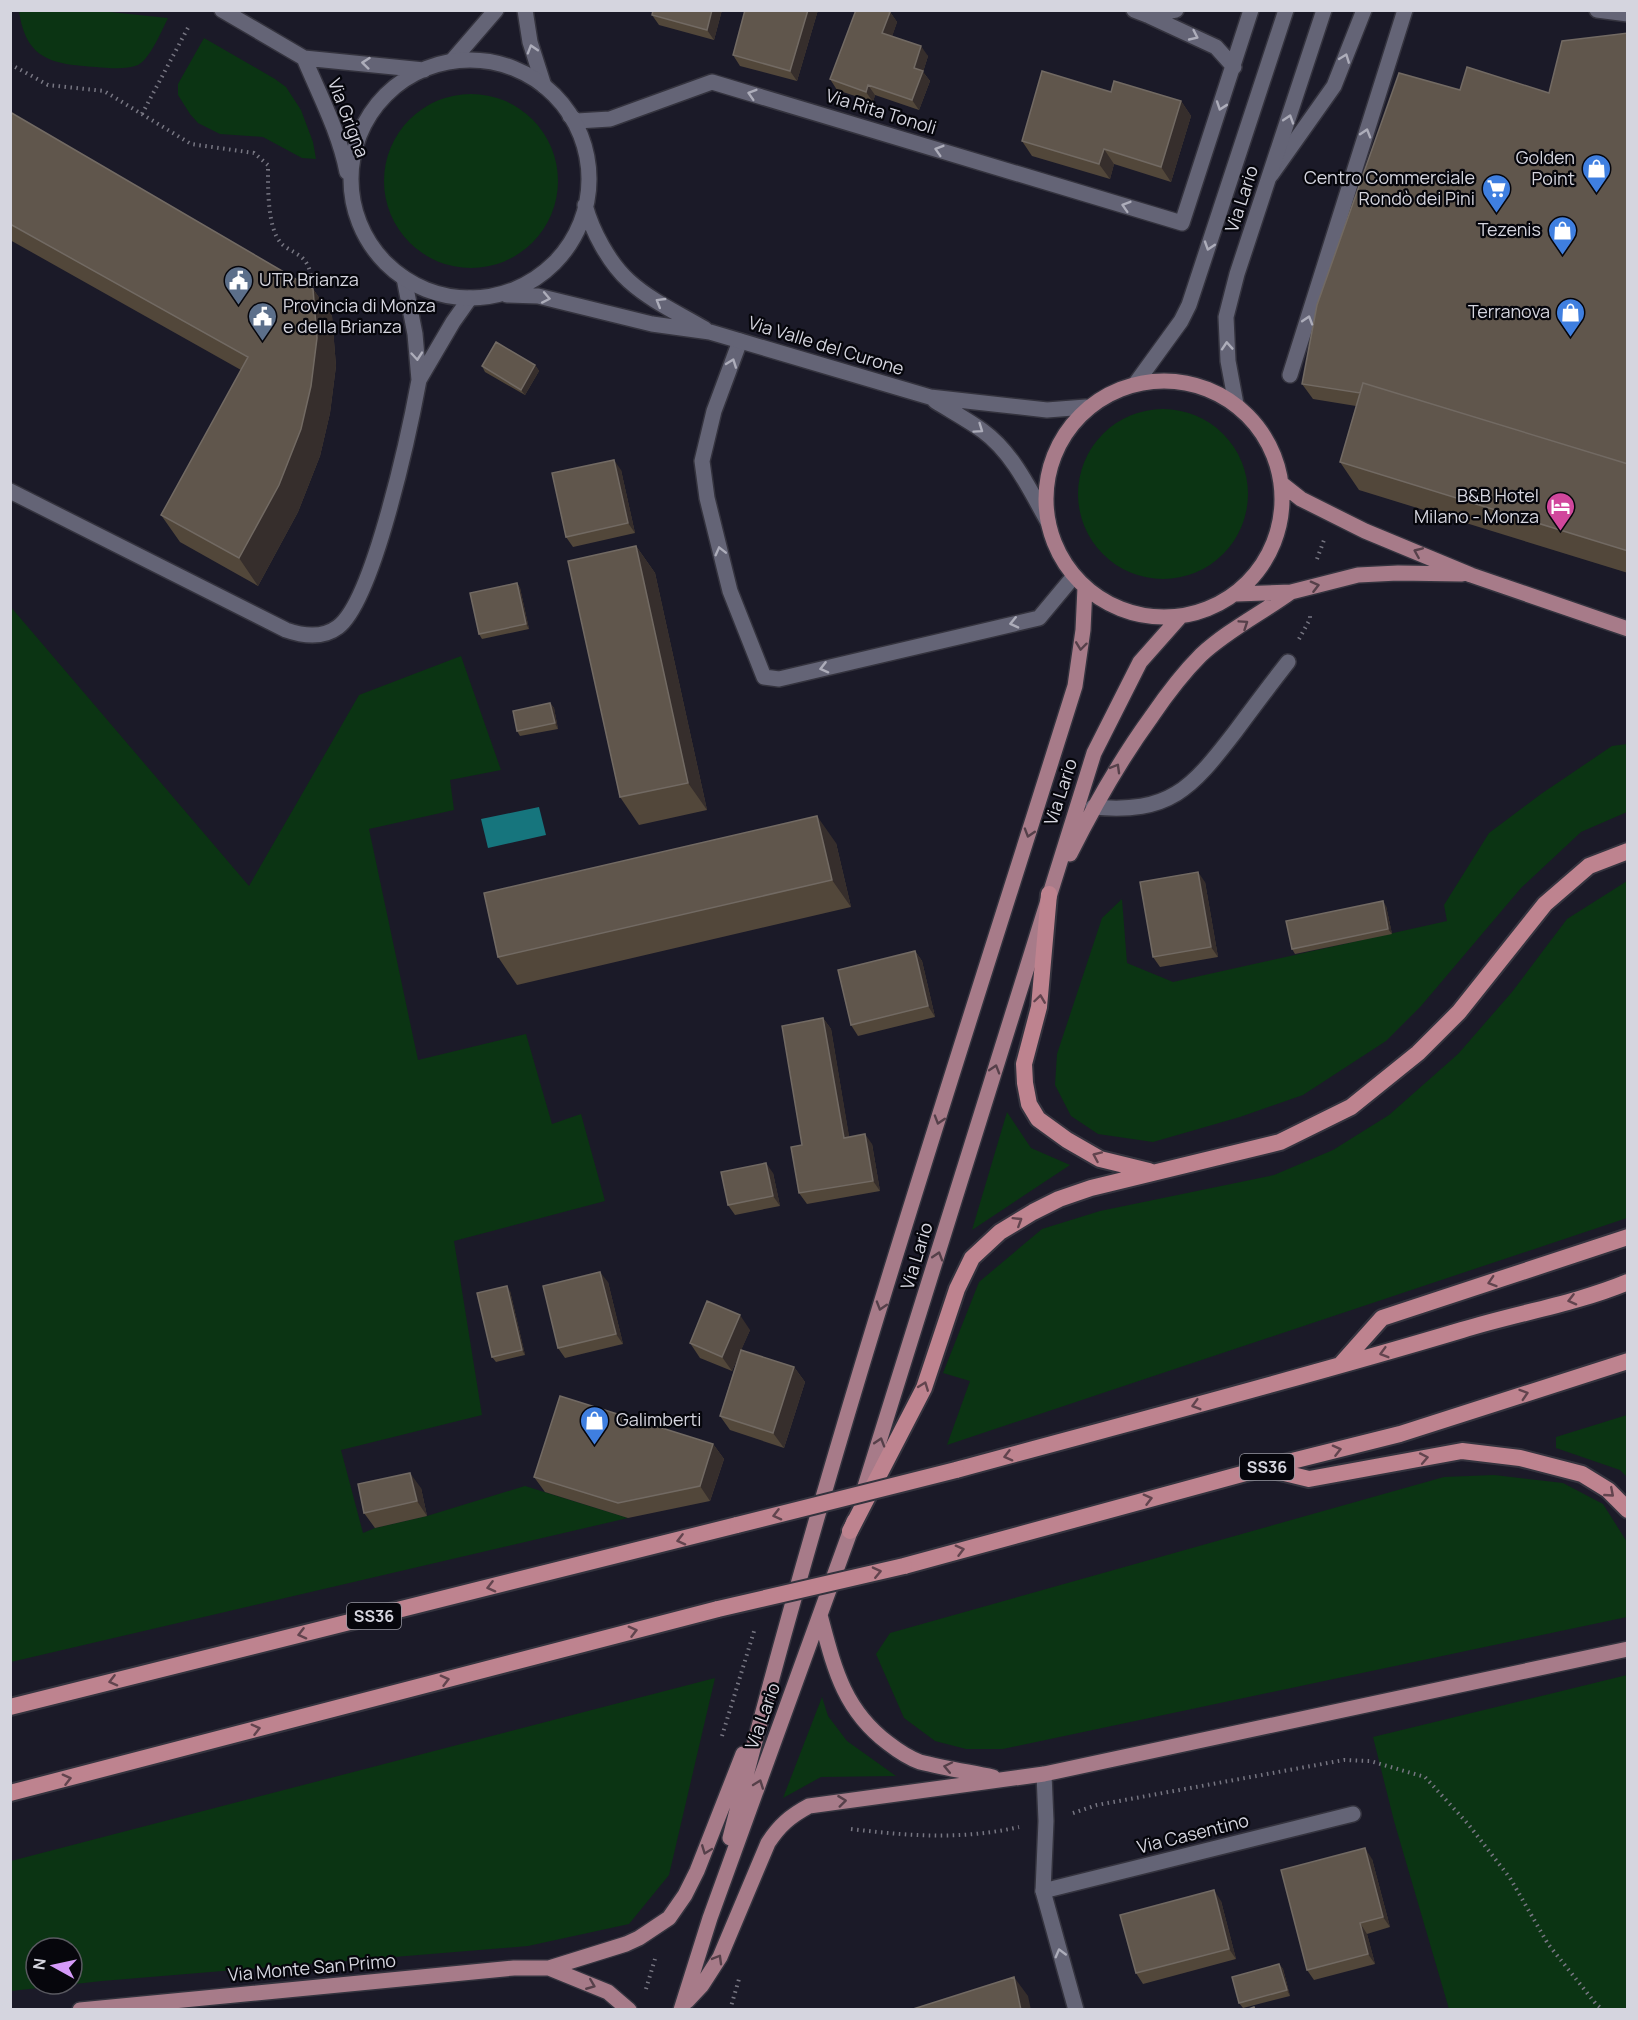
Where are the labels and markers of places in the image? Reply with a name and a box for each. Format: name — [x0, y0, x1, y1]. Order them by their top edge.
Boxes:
place label: Golden Point — [1516, 145, 1575, 190]
shop icon: Golden Point — [1580, 152, 1612, 194]
place label: Centro Commerciale Rondò dei Pini — [1304, 165, 1475, 210]
supermarket icon: Centro Commerciale Rondò dei Pini — [1480, 172, 1512, 214]
shop icon: Tezenis — [1546, 214, 1578, 256]
place label: Tezenis — [1478, 217, 1541, 241]
public building icon: UTR Brianza — [222, 264, 254, 306]
place label: UTR Brianza — [259, 267, 359, 291]
place label: Provincia di Monza e della Brianza — [283, 293, 436, 338]
shop icon: Terranova — [1555, 296, 1587, 338]
place label: Terranova — [1468, 299, 1550, 323]
public building icon: Provincia di Monza e della Brianza — [246, 300, 278, 342]
place label: B&B Hotel Milano - Monza — [1414, 483, 1539, 528]
hotel icon: B&B Hotel Milano - Monza — [1544, 490, 1576, 532]
shop icon: Galimberti — [579, 1404, 611, 1446]
place label: Galimberti — [616, 1407, 701, 1431]

